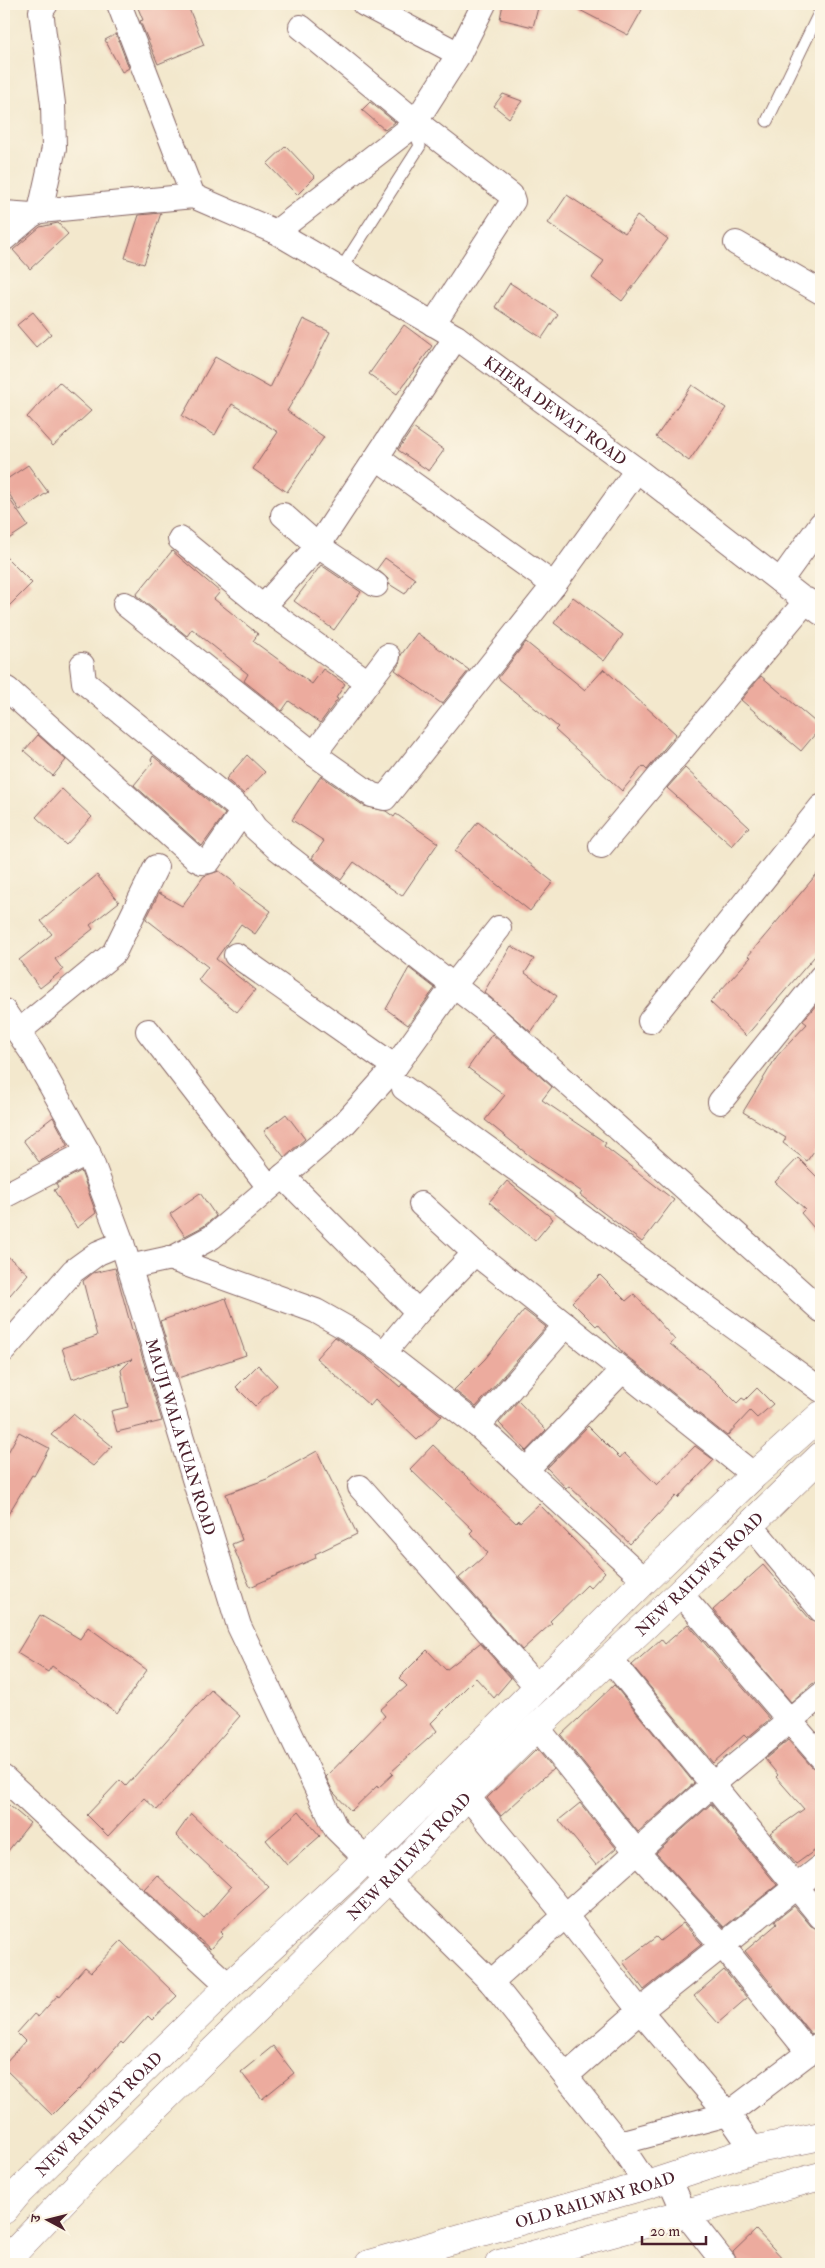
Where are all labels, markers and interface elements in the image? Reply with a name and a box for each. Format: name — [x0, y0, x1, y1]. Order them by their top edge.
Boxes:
street label: KHERA DEWAT ROAD — [480, 352, 630, 470]
street label: MAUJI WALA KUAN ROAD — [141, 1336, 220, 1538]
street label: NEW RAILWAY ROAD — [631, 1508, 768, 1641]
street label: NEW RAILWAY ROAD — [343, 1789, 476, 1925]
street label: NEW RAILWAY ROAD — [32, 2048, 167, 2181]
street label: OLD RAILWAY ROAD — [513, 2167, 678, 2233]
north arrow — [22, 2196, 72, 2246]
text: उ — [27, 2213, 45, 2224]
scale bar — [642, 2213, 706, 2245]
text: 20 m — [650, 2222, 680, 2241]

